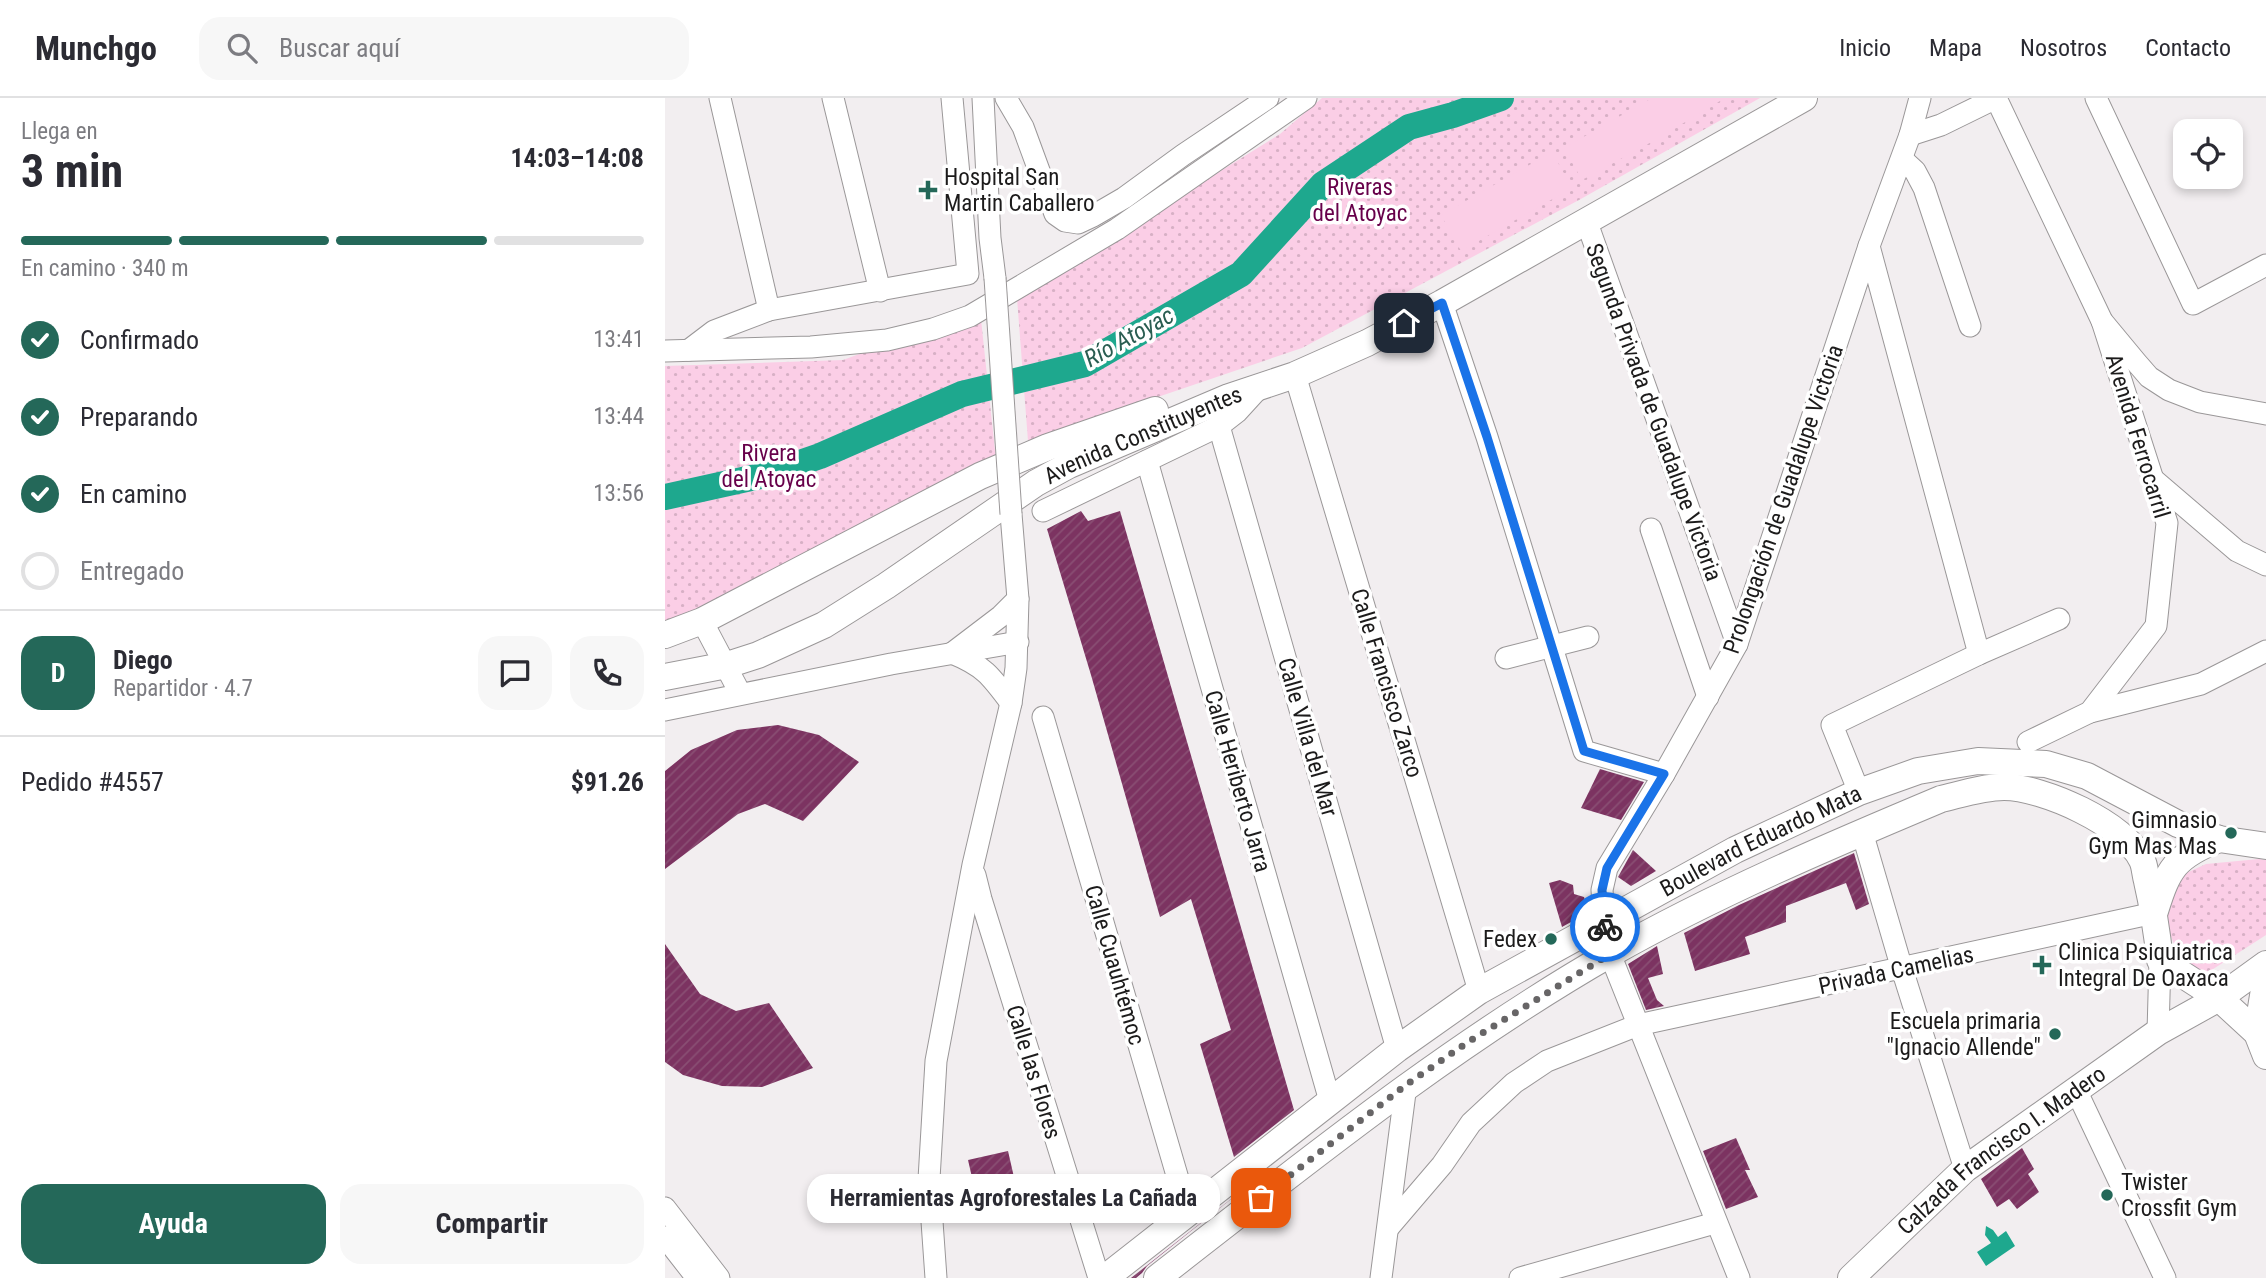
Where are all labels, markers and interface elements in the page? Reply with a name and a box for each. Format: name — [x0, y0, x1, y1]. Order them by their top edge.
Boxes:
search box — [199, 17, 689, 80]
text: Munchgo — [35, 29, 157, 68]
icon: search — [223, 29, 261, 67]
text: Buscar aquí — [279, 33, 400, 63]
text: Inicio — [1839, 34, 1891, 62]
text: Mapa — [1929, 34, 1982, 62]
text: Nosotros — [2020, 34, 2107, 62]
text: Contacto — [2145, 34, 2231, 62]
text: Llega en — [21, 118, 98, 145]
map controls — [2173, 119, 2243, 189]
button: locate — [2173, 119, 2243, 189]
text: 14:03–14:08 — [510, 143, 644, 173]
text: 3 min — [21, 144, 123, 198]
place label: Hospital San Martin Caballero — [944, 164, 1095, 217]
park label: Riveras del Atoyac — [1313, 174, 1407, 227]
marker: Hospital San Martin Caballero — [918, 180, 938, 200]
street label: Segunda Privada de Guadalupe Victoria — [1580, 240, 1727, 585]
text: En camino · 340 m — [21, 255, 189, 282]
pin — [1374, 293, 1434, 353]
water label: Río Atoyac — [1079, 301, 1179, 373]
icon: home — [1385, 304, 1423, 342]
icon: check — [21, 321, 59, 359]
text: Confirmado — [80, 325, 199, 355]
text: 13:41 — [593, 326, 644, 353]
street label: Prolongación de Guadalupe Victoria — [1718, 341, 1849, 657]
street label: Avenida Ferrocarril — [2100, 351, 2175, 522]
street label: Avenida Constituyentes — [1039, 381, 1245, 490]
icon: check — [21, 398, 59, 436]
text: Preparando — [80, 402, 198, 432]
text: 13:44 — [593, 403, 644, 430]
park label: Rivera del Atoyac — [722, 440, 816, 493]
icon: check — [21, 475, 59, 513]
text: En camino — [80, 479, 187, 509]
text: 13:56 — [593, 480, 644, 507]
text: Entregado — [80, 556, 184, 586]
street label: Calle Francisco Zarco — [1345, 585, 1428, 781]
button: chat — [478, 636, 552, 710]
button: phone — [570, 636, 644, 710]
text: Diego — [113, 645, 173, 675]
street label: Calle Villa del Mar — [1272, 655, 1343, 820]
text: D — [51, 658, 65, 688]
text: Repartidor · 4.7 — [113, 675, 253, 702]
street label: Calle Heriberto Jarra — [1199, 687, 1276, 875]
text: Pedido #4557 — [21, 767, 164, 797]
text: $91.26 — [571, 767, 644, 797]
street label: Boulevard Eduardo Mata — [1656, 780, 1866, 903]
place label: Gimnasio Gym Mas Mas — [2088, 807, 2217, 860]
marker: Gimnasio Gym Mas Mas — [2223, 825, 2239, 841]
street label: Calle Cuauhtémoc — [1079, 882, 1150, 1048]
courier — [1570, 892, 1640, 962]
icon: bike — [1586, 908, 1624, 946]
place label: Fedex — [1483, 926, 1537, 953]
marker: Fedex — [1543, 931, 1559, 947]
place label: Clinica Psiquiatrica Integral De Oaxaca — [2058, 939, 2233, 992]
street label: Privada Camelias — [1816, 941, 1976, 1000]
marker: Clinica Psiquiatrica Integral De Oaxaca — [2032, 955, 2052, 975]
street label: Calle las Flores — [1000, 1002, 1067, 1142]
place label: Escuela primaria "Ignacio Allende" — [1887, 1008, 2041, 1061]
marker: Escuela primaria "Ignacio Allende" — [2047, 1026, 2063, 1042]
street label: Calzada Francisco I. Madero — [1892, 1061, 2111, 1240]
pin — [1231, 1168, 1291, 1228]
place label: Twister Crossfit Gym — [2121, 1169, 2237, 1222]
callout: Herramientas Agroforestales La Cañada — [806, 1174, 1219, 1222]
icon: bag — [1242, 1179, 1280, 1217]
button: Ayuda — [21, 1184, 326, 1264]
button: Compartir — [340, 1184, 644, 1264]
text: Herramientas Agroforestales La Cañada — [830, 1185, 1197, 1212]
marker: Twister Crossfit Gym — [2099, 1187, 2115, 1203]

